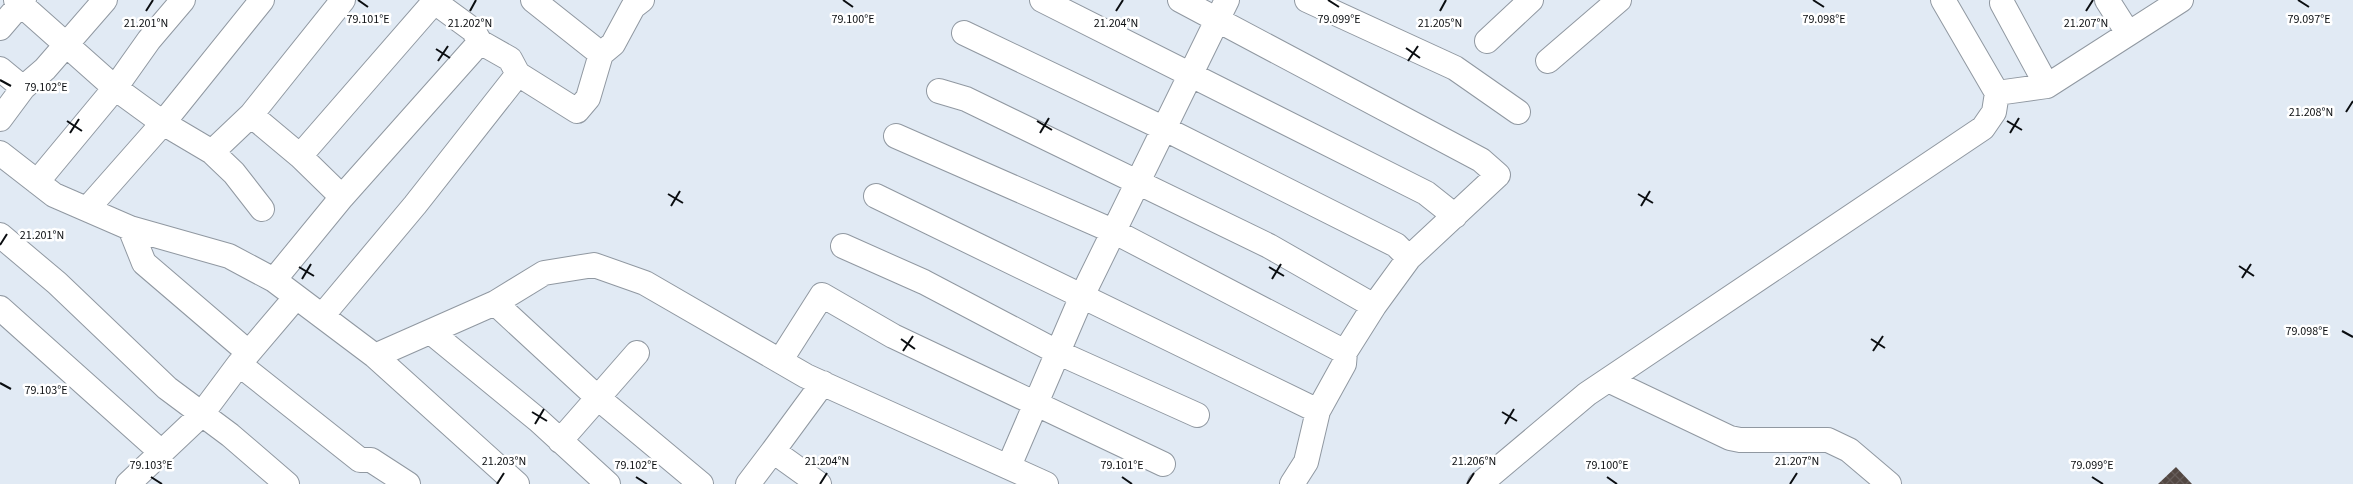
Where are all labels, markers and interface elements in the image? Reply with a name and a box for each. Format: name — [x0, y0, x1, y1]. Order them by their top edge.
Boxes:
text: 79.101°E — [346, 11, 390, 28]
text: 79.100°E — [831, 11, 875, 28]
text: 79.099°E — [1317, 11, 1361, 28]
text: 79.098°E — [1802, 11, 1846, 28]
text: 79.097°E — [2287, 11, 2331, 28]
text: 21.201°N — [124, 15, 168, 32]
text: 21.202°N — [448, 15, 492, 32]
text: 21.204°N — [1094, 15, 1138, 32]
text: 21.205°N — [1418, 15, 1462, 32]
text: 21.207°N — [2064, 15, 2108, 32]
text: 79.102°E — [24, 79, 68, 96]
text: 21.208°N — [2289, 104, 2333, 121]
text: 21.201°N — [20, 227, 64, 244]
text: 79.098°E — [2285, 323, 2329, 340]
text: 79.103°E — [24, 382, 68, 399]
text: 21.203°N — [482, 453, 526, 470]
text: 21.204°N — [805, 453, 849, 470]
text: 21.206°N — [1452, 453, 1496, 470]
text: 21.207°N — [1775, 453, 1819, 470]
text: 79.103°E — [129, 457, 173, 474]
text: 79.102°E — [614, 457, 658, 474]
text: 79.101°E — [1100, 457, 1144, 474]
text: 79.100°E — [1585, 457, 1629, 474]
text: 79.099°E — [2070, 457, 2114, 474]

